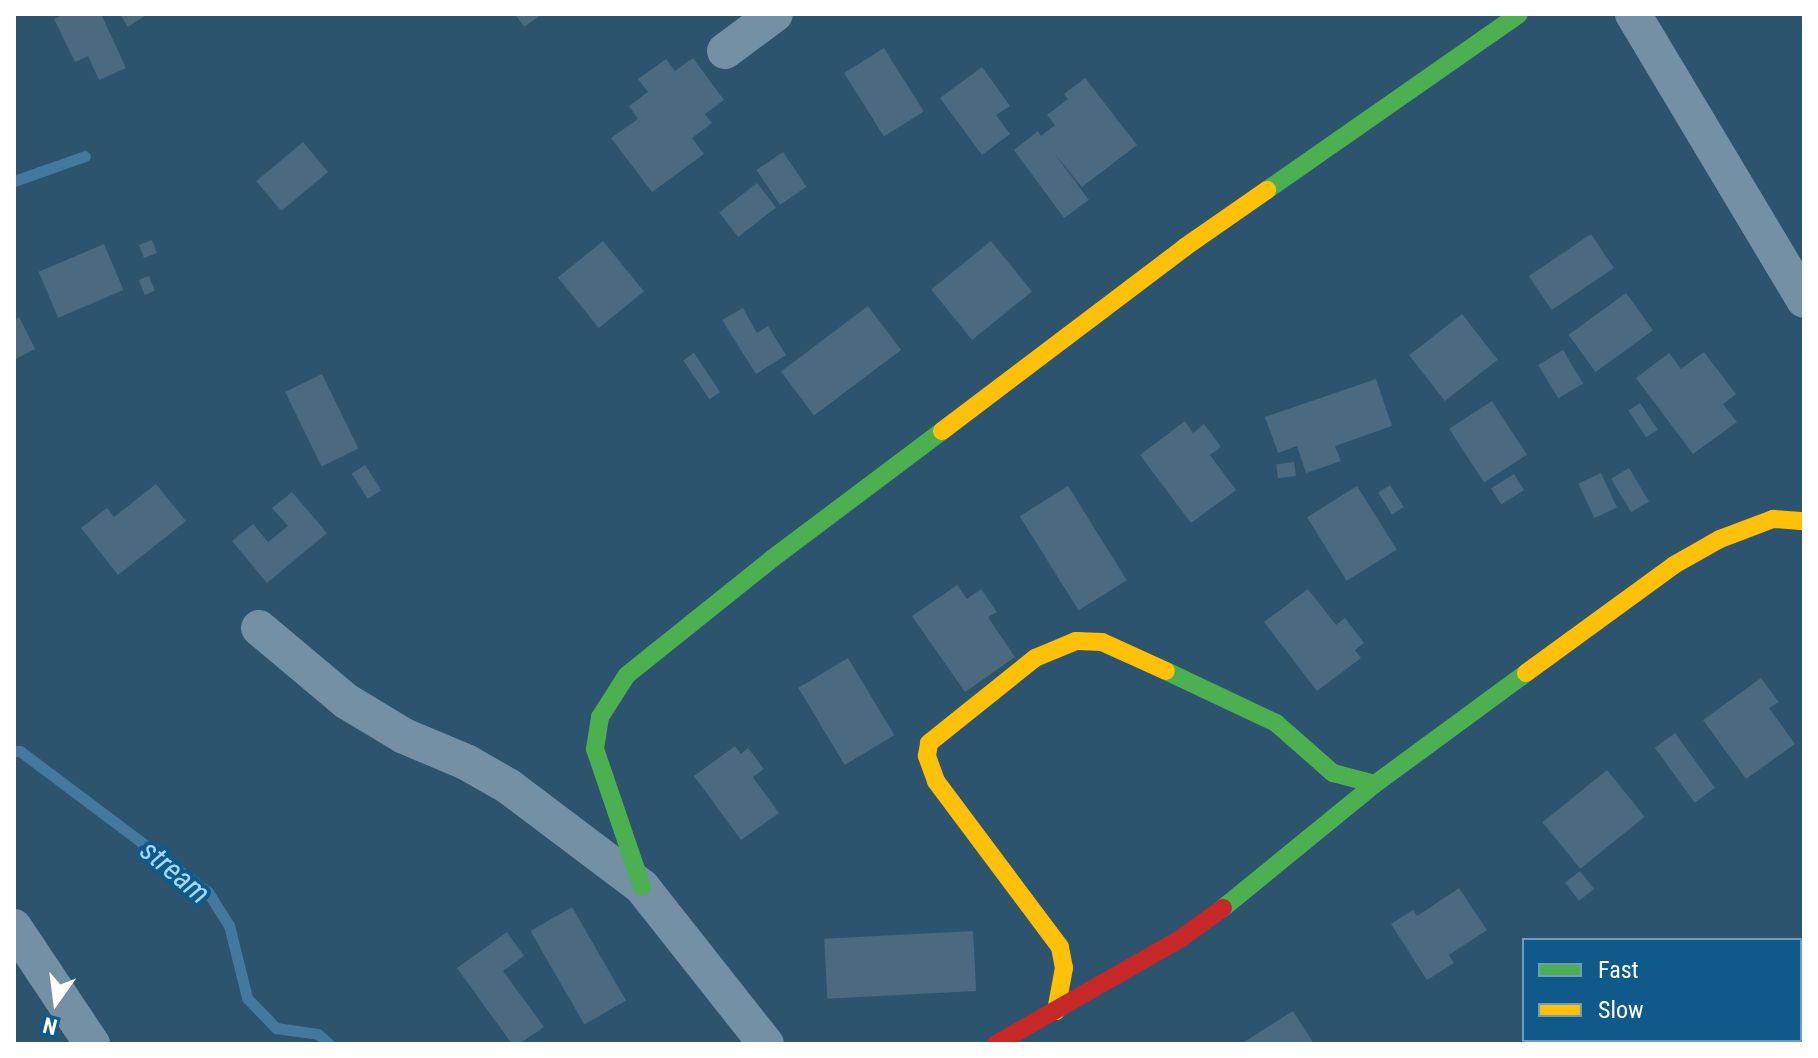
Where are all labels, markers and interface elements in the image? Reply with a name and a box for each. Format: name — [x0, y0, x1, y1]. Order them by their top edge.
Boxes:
water label: stream — [133, 833, 217, 911]
legend — [1522, 938, 1802, 1042]
text: Fast — [1598, 956, 1639, 984]
north arrow — [16, 962, 96, 1042]
text: Slow — [1598, 996, 1644, 1024]
text: N — [41, 1012, 60, 1040]

